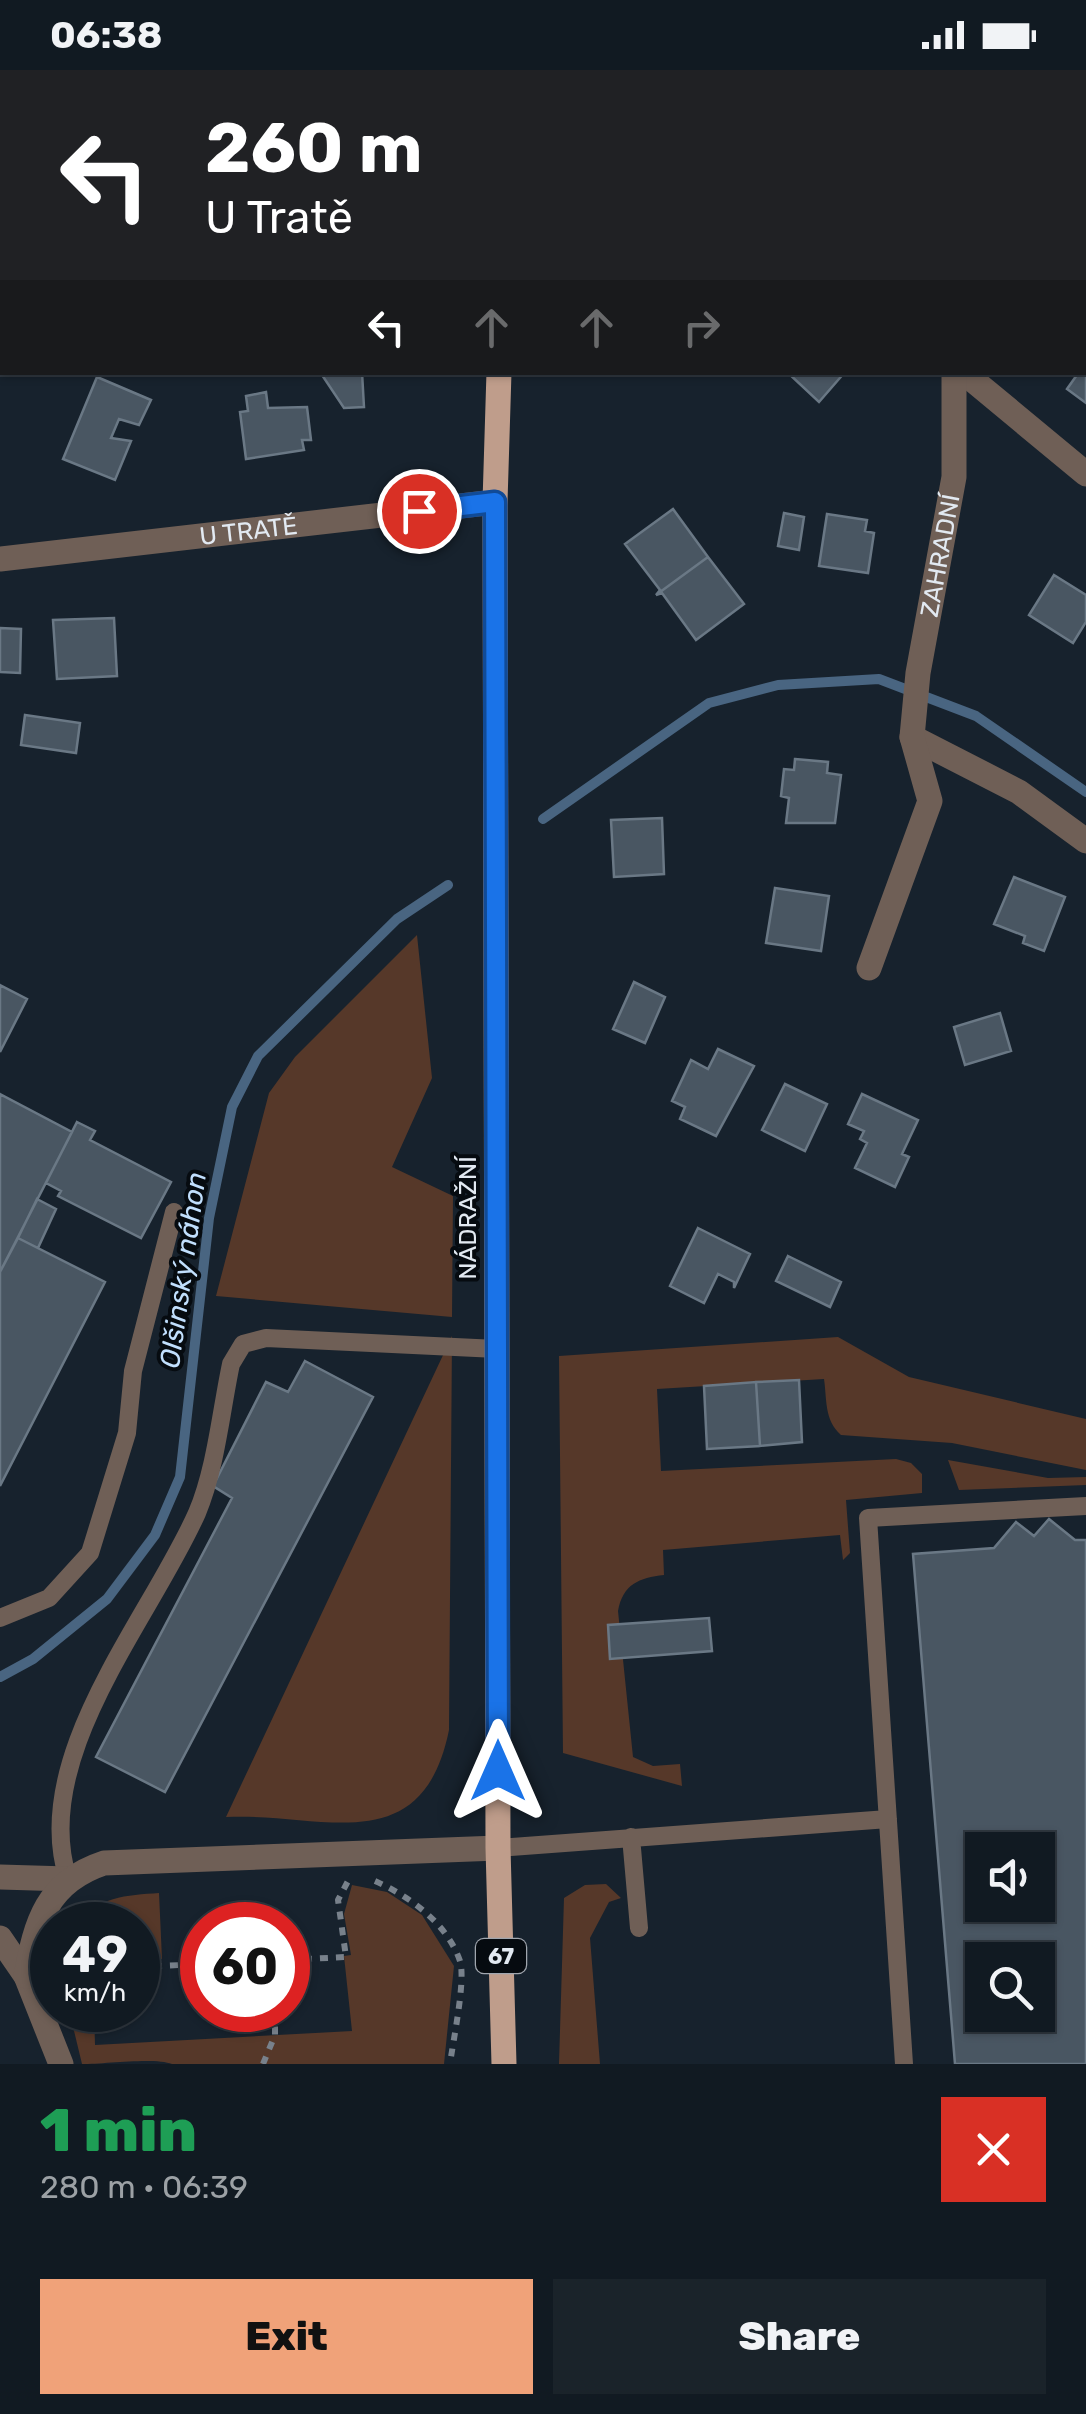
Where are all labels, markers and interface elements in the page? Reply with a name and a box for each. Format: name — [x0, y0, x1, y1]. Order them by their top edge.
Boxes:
text: 06:38 — [50, 12, 162, 58]
text: 260 m — [205, 107, 423, 190]
icon: left — [40, 110, 170, 240]
text: U Tratě — [205, 191, 353, 244]
icon: left — [359, 300, 414, 355]
icon: ahead — [464, 300, 519, 355]
icon: ahead — [569, 300, 624, 355]
icon: right — [674, 300, 729, 355]
pin — [377, 469, 462, 554]
icon: arrive — [392, 484, 447, 539]
street label: ZAHRADNÍ — [914, 491, 965, 619]
street label: U TRATĚ — [198, 510, 299, 550]
street label: NÁDRAŽNÍ — [453, 1155, 482, 1280]
water label: Olšinský náhon — [153, 1170, 213, 1370]
position arrow — [446, 1719, 550, 1823]
map controls — [965, 1832, 1055, 2032]
button: sound — [965, 1832, 1055, 1922]
speed limit sign: 60 — [180, 1902, 310, 2032]
text: 49 — [62, 1925, 128, 1985]
road number: 67 — [476, 1939, 526, 1973]
button: search — [965, 1942, 1055, 2032]
text: km/h — [64, 1978, 126, 2007]
text: 1 min — [40, 2095, 197, 2166]
button: close — [941, 2097, 1046, 2202]
text: 280 m · 06:39 — [40, 2168, 248, 2206]
button: Exit — [40, 2279, 533, 2394]
button: Share — [553, 2279, 1046, 2394]

